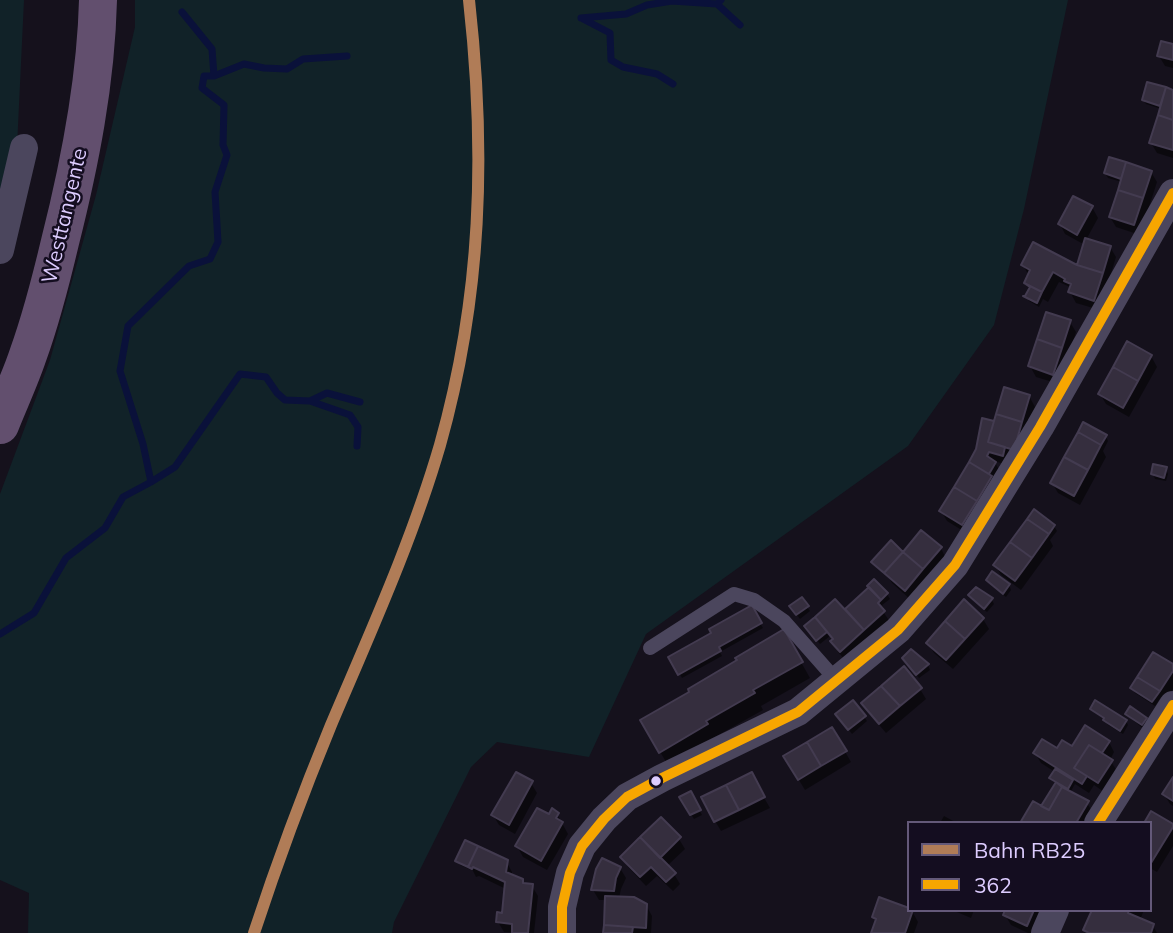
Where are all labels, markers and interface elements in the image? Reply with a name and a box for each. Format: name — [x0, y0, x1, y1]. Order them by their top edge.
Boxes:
street label: Westtangente — [37, 146, 93, 286]
unlabelled marker — [649, 774, 663, 788]
legend — [907, 821, 1152, 912]
text: Bahn RB25 — [974, 837, 1085, 863]
text: 362 — [974, 872, 1012, 898]

